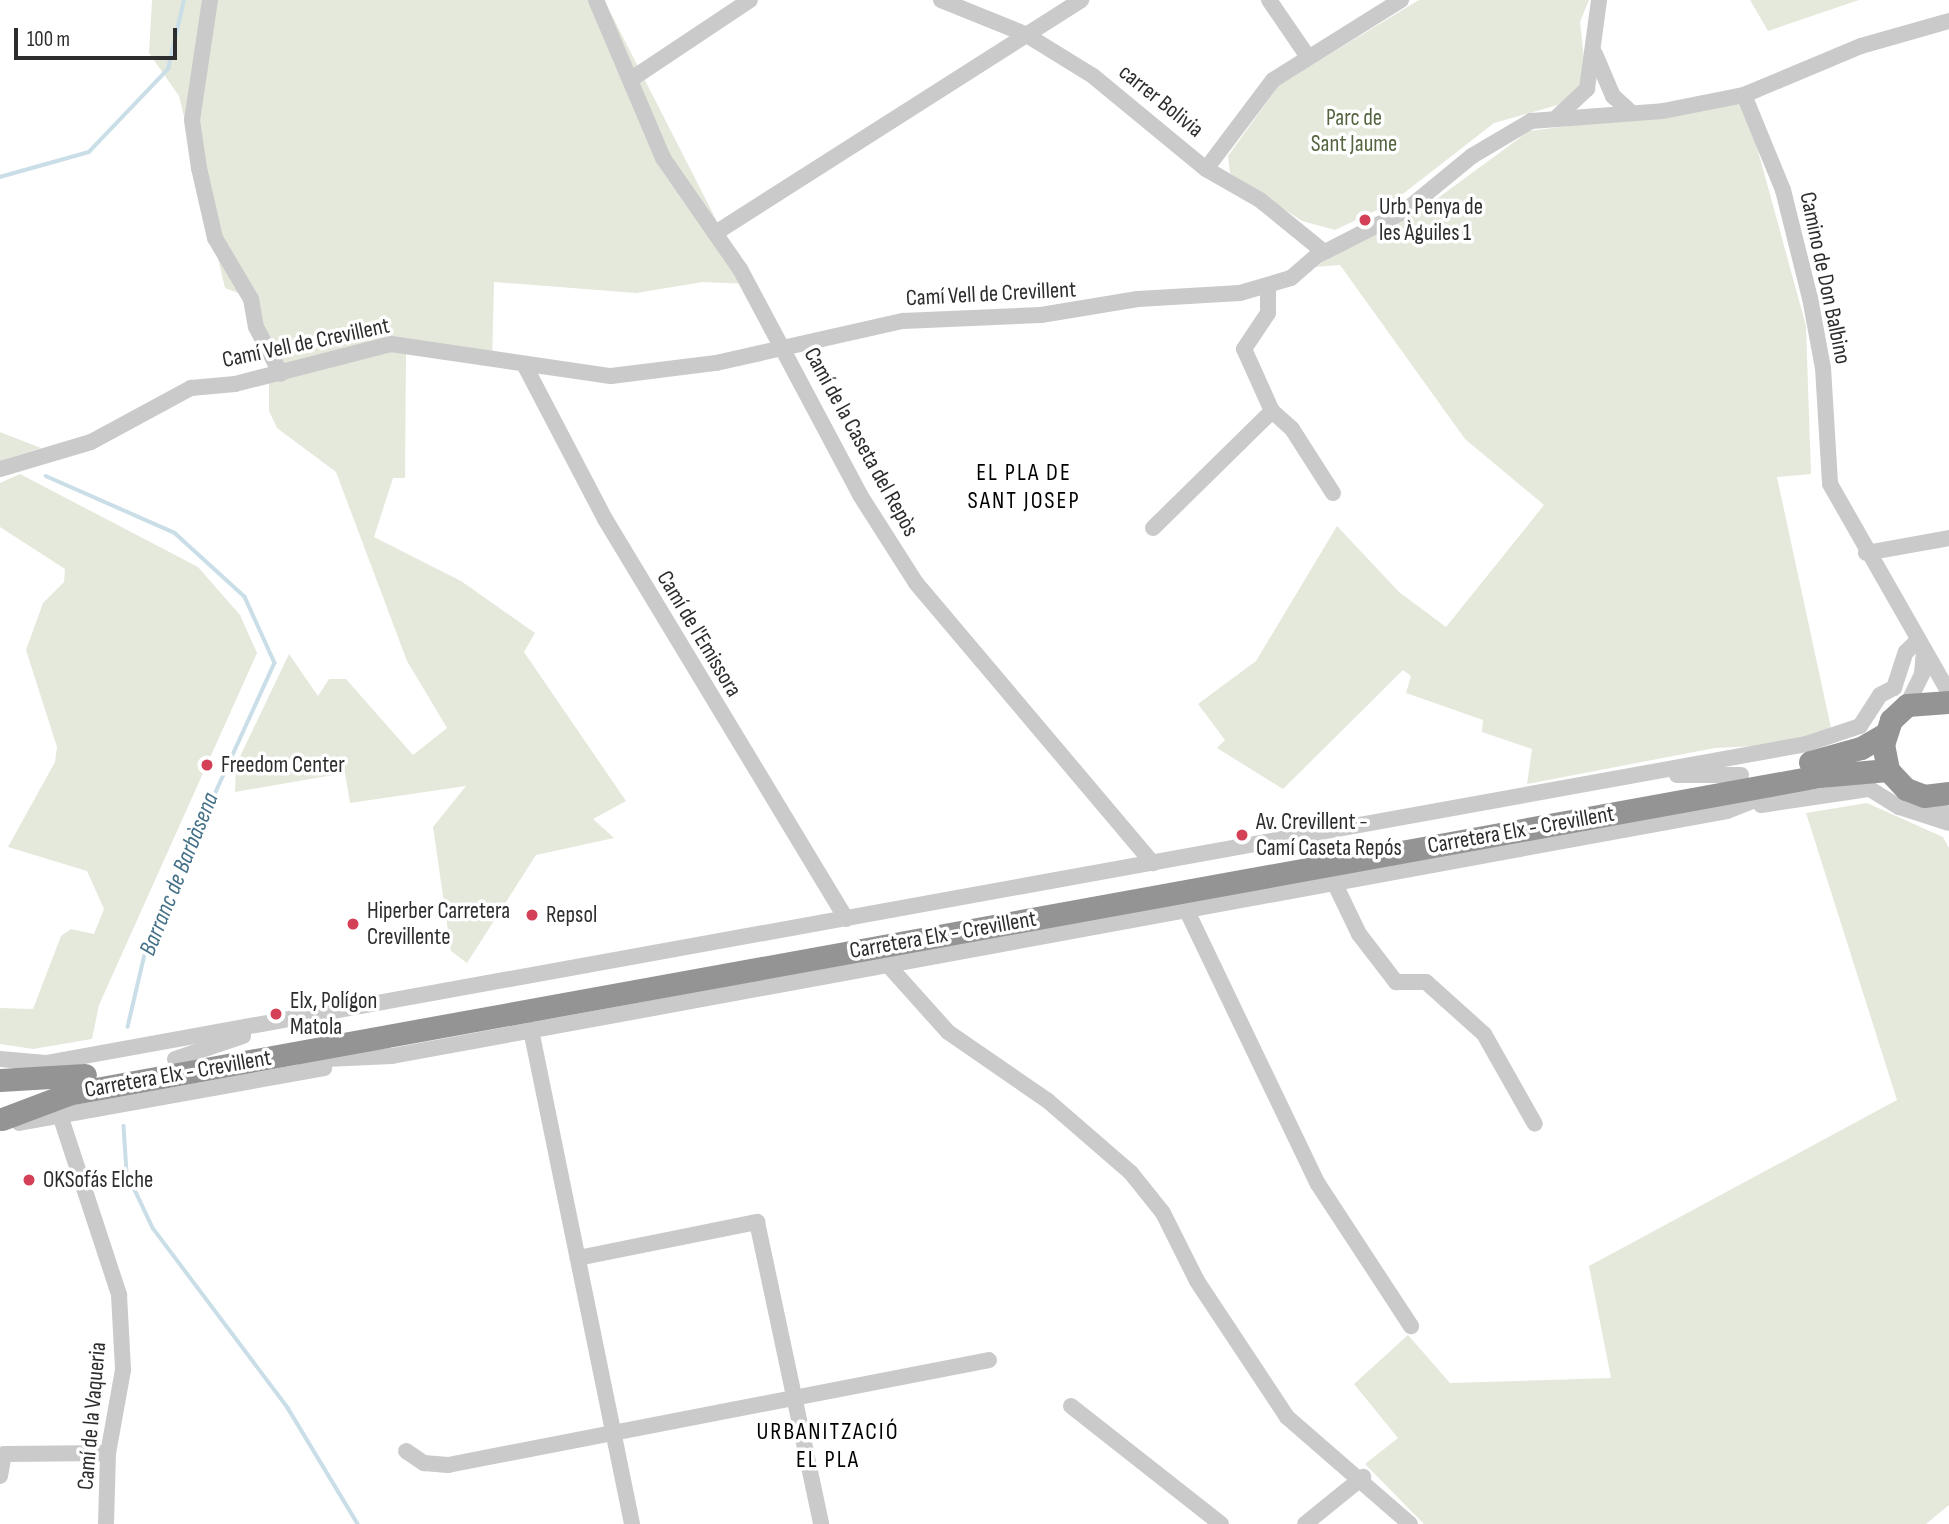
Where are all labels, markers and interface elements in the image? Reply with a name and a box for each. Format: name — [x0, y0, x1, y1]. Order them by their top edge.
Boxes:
scale bar — [18, 14, 180, 58]
text: 100 m — [27, 27, 70, 52]
street label: carrer Bolivia — [1113, 59, 1209, 143]
park label: Parc de Sant Jaume — [1311, 104, 1397, 158]
street label: Camino de Don Balbino — [1793, 189, 1857, 367]
place label: Urb. Penya de les Àguiles 1 — [1379, 193, 1483, 247]
marker: Urb. Penya de les Àguiles 1 — [1357, 212, 1373, 228]
street label: Camí Vell de Crevillent — [905, 276, 1077, 312]
street label: Camí Vell de Crevillent — [220, 312, 392, 374]
street label: Camí de la Caseta del Repòs — [798, 343, 924, 541]
district label: EL PLA DE SANT JOSEP — [969, 459, 1079, 515]
street label: Camí de l'Emissora — [651, 566, 747, 702]
place label: Freedom Center — [221, 751, 345, 779]
marker: Freedom Center — [199, 757, 215, 773]
water label: Barranc de Barbàsena — [133, 788, 225, 960]
street label: Carretera Elx - Crevillent — [1426, 800, 1616, 860]
place label: Av. Crevillent - Camí Caseta Repós — [1256, 808, 1402, 862]
marker: Av. Crevillent - Camí Caseta Repós — [1234, 827, 1250, 843]
place label: Hiperber Carretera Crevillente — [367, 897, 510, 951]
place label: Repsol — [546, 901, 597, 929]
street label: Carretera Elx - Crevillent — [848, 905, 1038, 965]
marker: Repsol — [524, 907, 540, 923]
marker: Hiperber Carretera Crevillente — [345, 916, 361, 932]
place label: Elx, Polígon Matola — [290, 987, 377, 1041]
marker: Elx, Polígon Matola — [268, 1006, 284, 1022]
street label: Carretera Elx - Crevillent — [83, 1044, 273, 1104]
place label: OKSofás Elche — [43, 1166, 153, 1194]
marker: OKSofás Elche — [21, 1172, 37, 1188]
street label: Camí de la Vaqueria — [72, 1341, 112, 1491]
district label: URBANITZACIÓ EL PLA — [758, 1418, 898, 1474]

